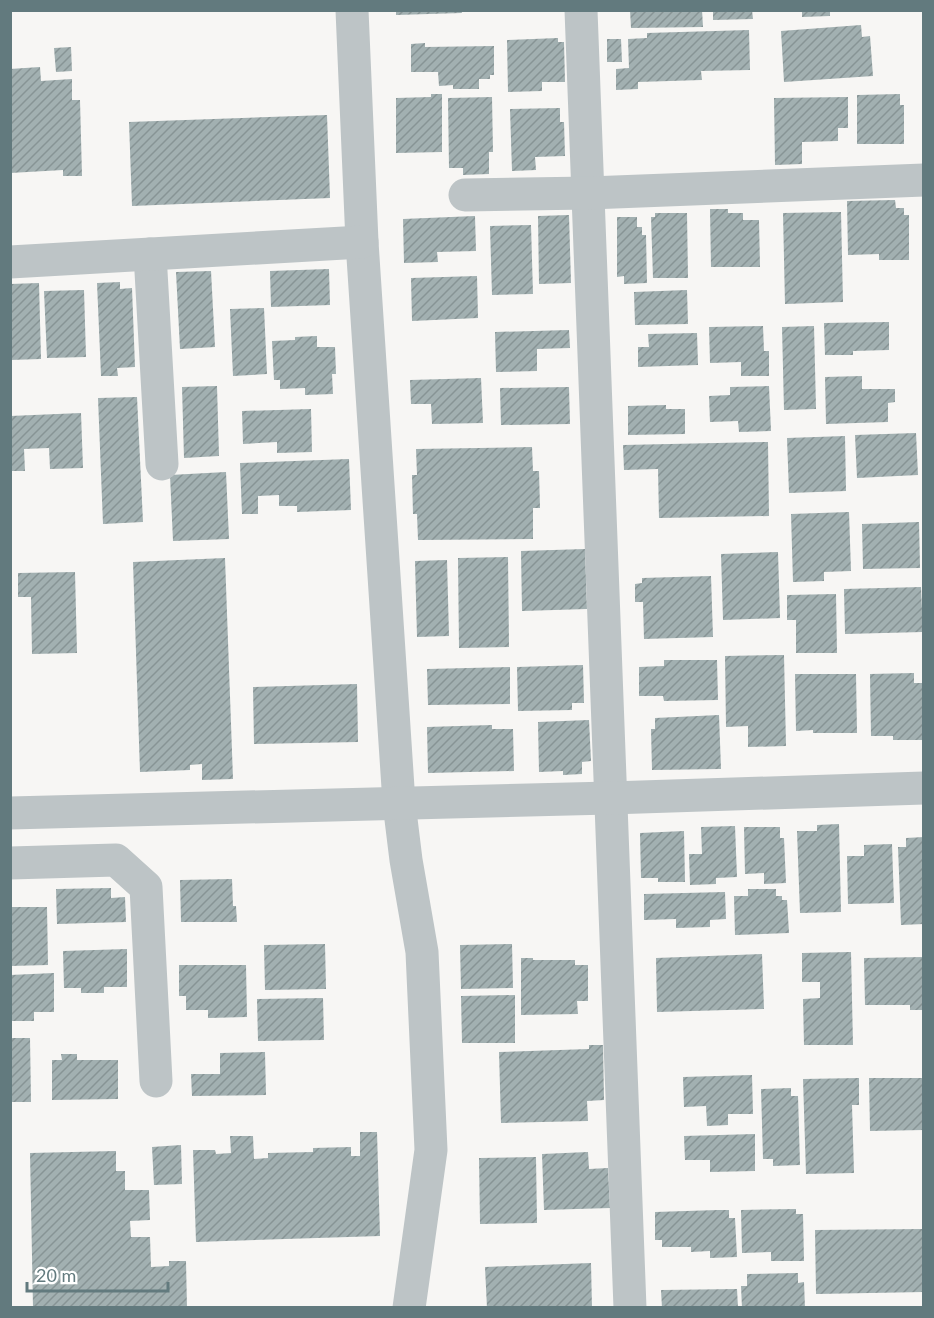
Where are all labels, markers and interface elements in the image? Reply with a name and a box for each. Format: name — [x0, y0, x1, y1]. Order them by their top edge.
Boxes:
scale bar — [27, 1255, 168, 1293]
text: 20 m — [36, 1264, 76, 1286]

